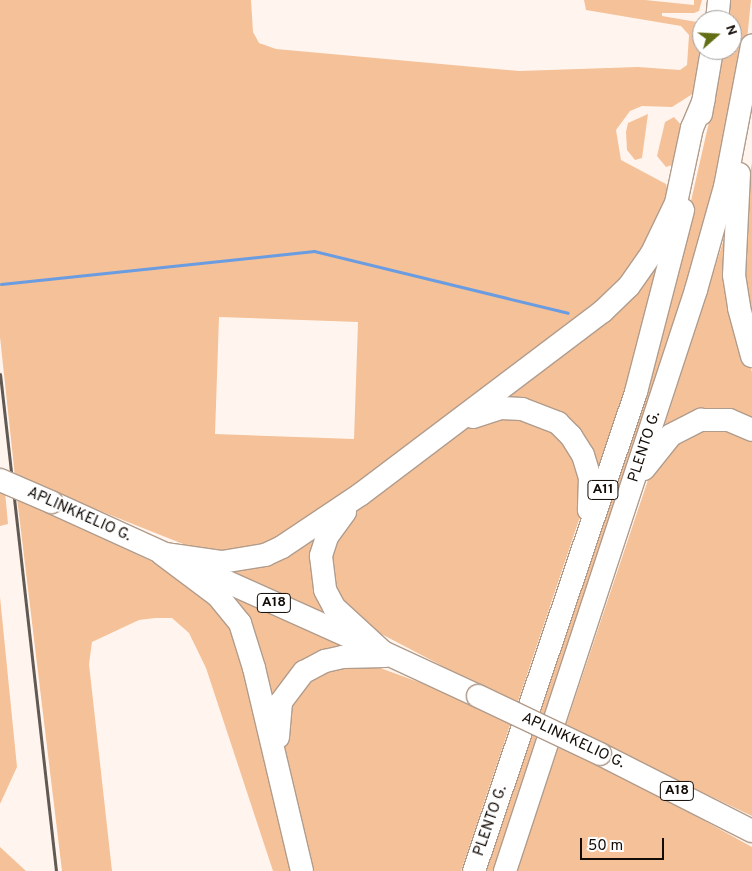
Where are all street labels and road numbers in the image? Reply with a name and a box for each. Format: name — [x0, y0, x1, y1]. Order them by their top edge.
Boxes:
street label: PLENTO G. — [625, 409, 665, 485]
road number: A11 — [587, 478, 619, 502]
street label: APLINKKELIO G. — [24, 484, 134, 546]
road number: A18 — [256, 592, 292, 614]
street label: APLINKKELIO G. — [519, 709, 627, 773]
road number: A18 — [660, 779, 694, 802]
street label: PLENTO G. — [471, 783, 511, 859]

